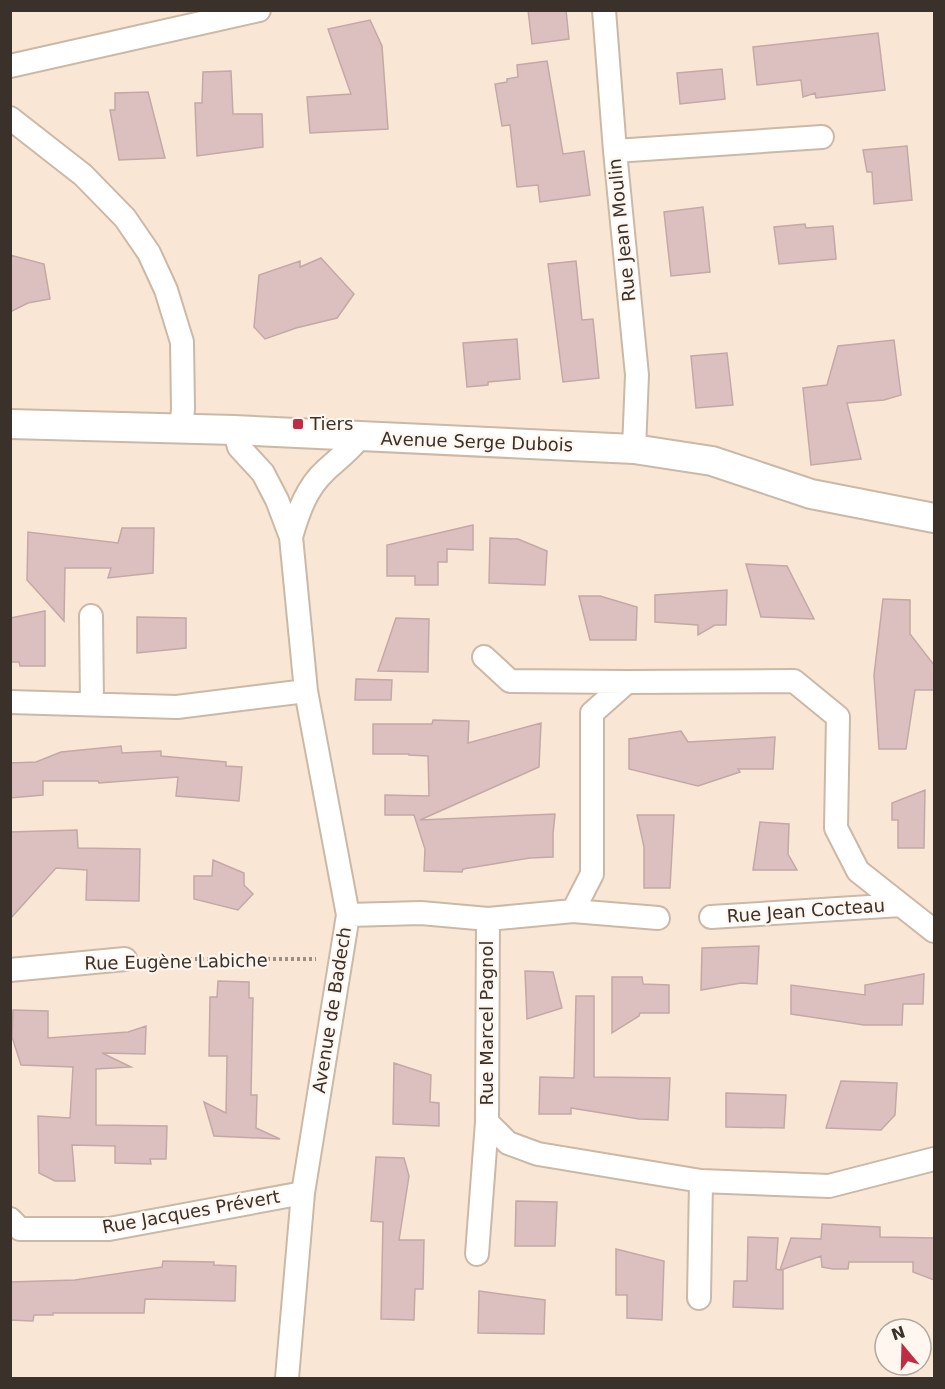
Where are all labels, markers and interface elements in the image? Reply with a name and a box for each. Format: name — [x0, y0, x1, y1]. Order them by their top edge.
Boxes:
street label: Rue Jean Moulin — [604, 157, 639, 303]
place label: Tiers — [309, 413, 353, 434]
marker: Tiers — [291, 417, 305, 431]
street label: Avenue Serge Dubois — [380, 428, 574, 455]
street label: Rue Jean Cocteau — [726, 894, 886, 927]
street label: Avenue de Badech — [308, 925, 355, 1095]
street label: Rue Marcel Pagnol — [476, 940, 497, 1106]
street label: Rue Eugène Labiche — [84, 949, 268, 974]
street label: Rue Jacques Prévert — [100, 1186, 281, 1237]
north arrow — [873, 1317, 933, 1377]
text: N — [889, 1322, 908, 1344]

